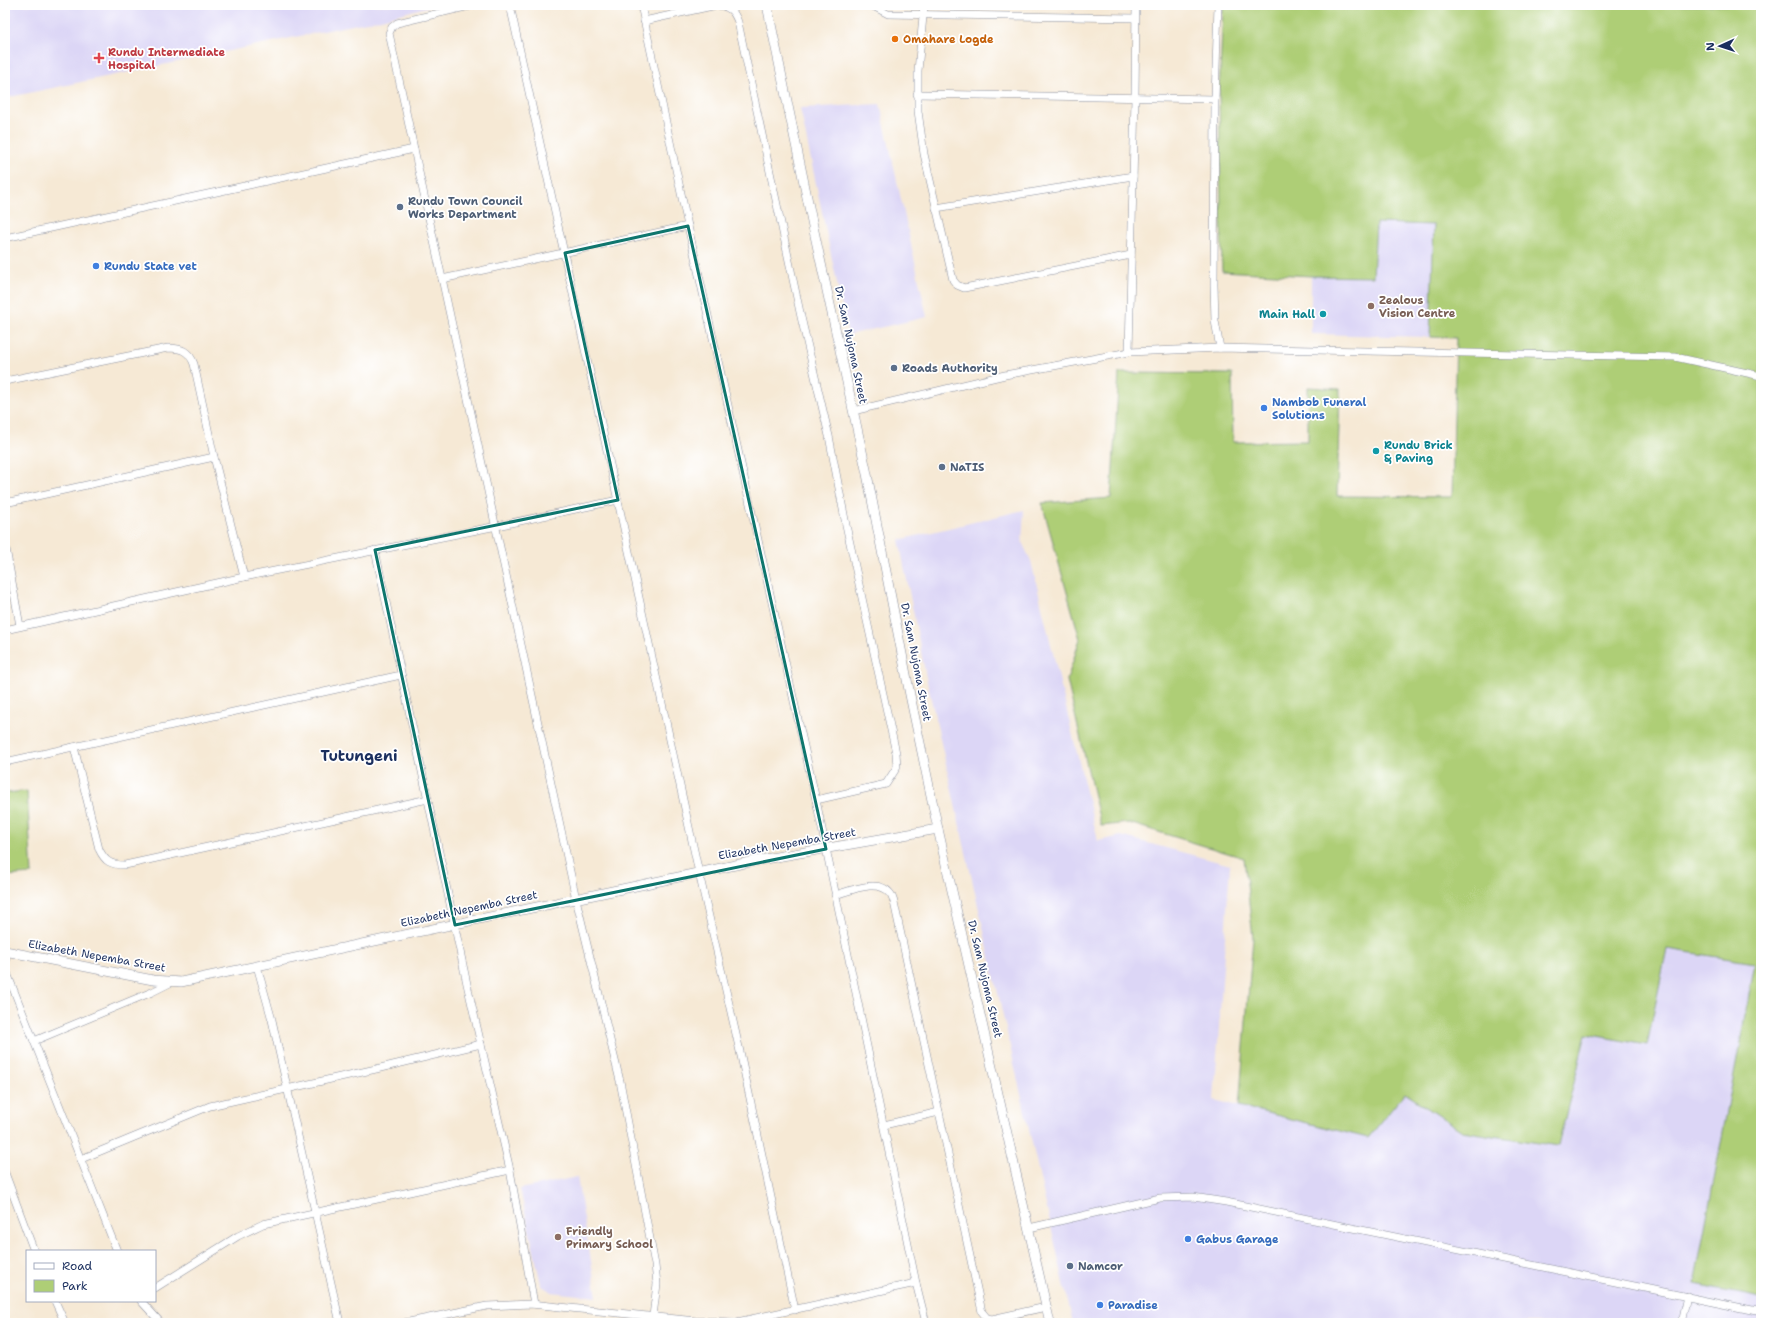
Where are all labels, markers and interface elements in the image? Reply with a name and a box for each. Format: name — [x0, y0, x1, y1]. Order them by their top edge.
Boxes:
north arrow — [1700, 26, 1740, 66]
place label: Omahare Logde — [903, 32, 994, 47]
marker: Omahare Logde — [890, 34, 900, 44]
text: N — [1703, 41, 1718, 51]
place label: Rundu Intermediate Hospital — [108, 45, 226, 73]
marker: Rundu Intermediate Hospital — [93, 52, 105, 64]
place label: Rundu Town Council Works Department — [408, 194, 523, 222]
marker: Rundu Town Council Works Department — [395, 202, 405, 212]
place label: Rundu State vet — [104, 259, 197, 274]
marker: Rundu State vet — [91, 261, 101, 271]
street label: Dr. Sam Nujoma Street — [831, 285, 871, 406]
place label: Zealous Vision Centre — [1379, 293, 1456, 321]
marker: Zealous Vision Centre — [1366, 301, 1376, 311]
place label: Main Hall — [1259, 307, 1315, 322]
marker: Main Hall — [1318, 309, 1328, 319]
place label: Roads Authority — [902, 361, 998, 376]
marker: Roads Authority — [889, 363, 899, 373]
place label: Nambob Funeral Solutions — [1272, 395, 1367, 423]
marker: Nambob Funeral Solutions — [1259, 403, 1269, 413]
place label: Rundu Brick & Paving — [1384, 438, 1453, 466]
marker: Rundu Brick & Paving — [1371, 446, 1381, 456]
place label: NaTIS — [950, 460, 984, 475]
marker: NaTIS — [937, 462, 947, 472]
street label: Dr. Sam Nujoma Street — [897, 602, 935, 723]
district label: Tutungeni — [320, 746, 398, 766]
street label: Elizabeth Nepemba Street — [717, 824, 857, 863]
street label: Elizabeth Nepemba Street — [399, 887, 539, 931]
street label: Dr. Sam Nujoma Street — [964, 919, 1006, 1039]
street label: Elizabeth Nepemba Street — [27, 937, 167, 976]
place label: Friendly Primary School — [566, 1224, 653, 1252]
marker: Friendly Primary School — [553, 1232, 563, 1242]
place label: Gabus Garage — [1196, 1232, 1279, 1247]
marker: Gabus Garage — [1183, 1234, 1193, 1244]
legend — [26, 1250, 156, 1302]
text: Road — [62, 1258, 93, 1274]
place label: Namcor — [1078, 1259, 1123, 1274]
marker: Namcor — [1065, 1261, 1075, 1271]
text: Park — [62, 1278, 88, 1294]
place label: Paradise — [1108, 1298, 1158, 1313]
marker: Paradise — [1095, 1300, 1105, 1310]

